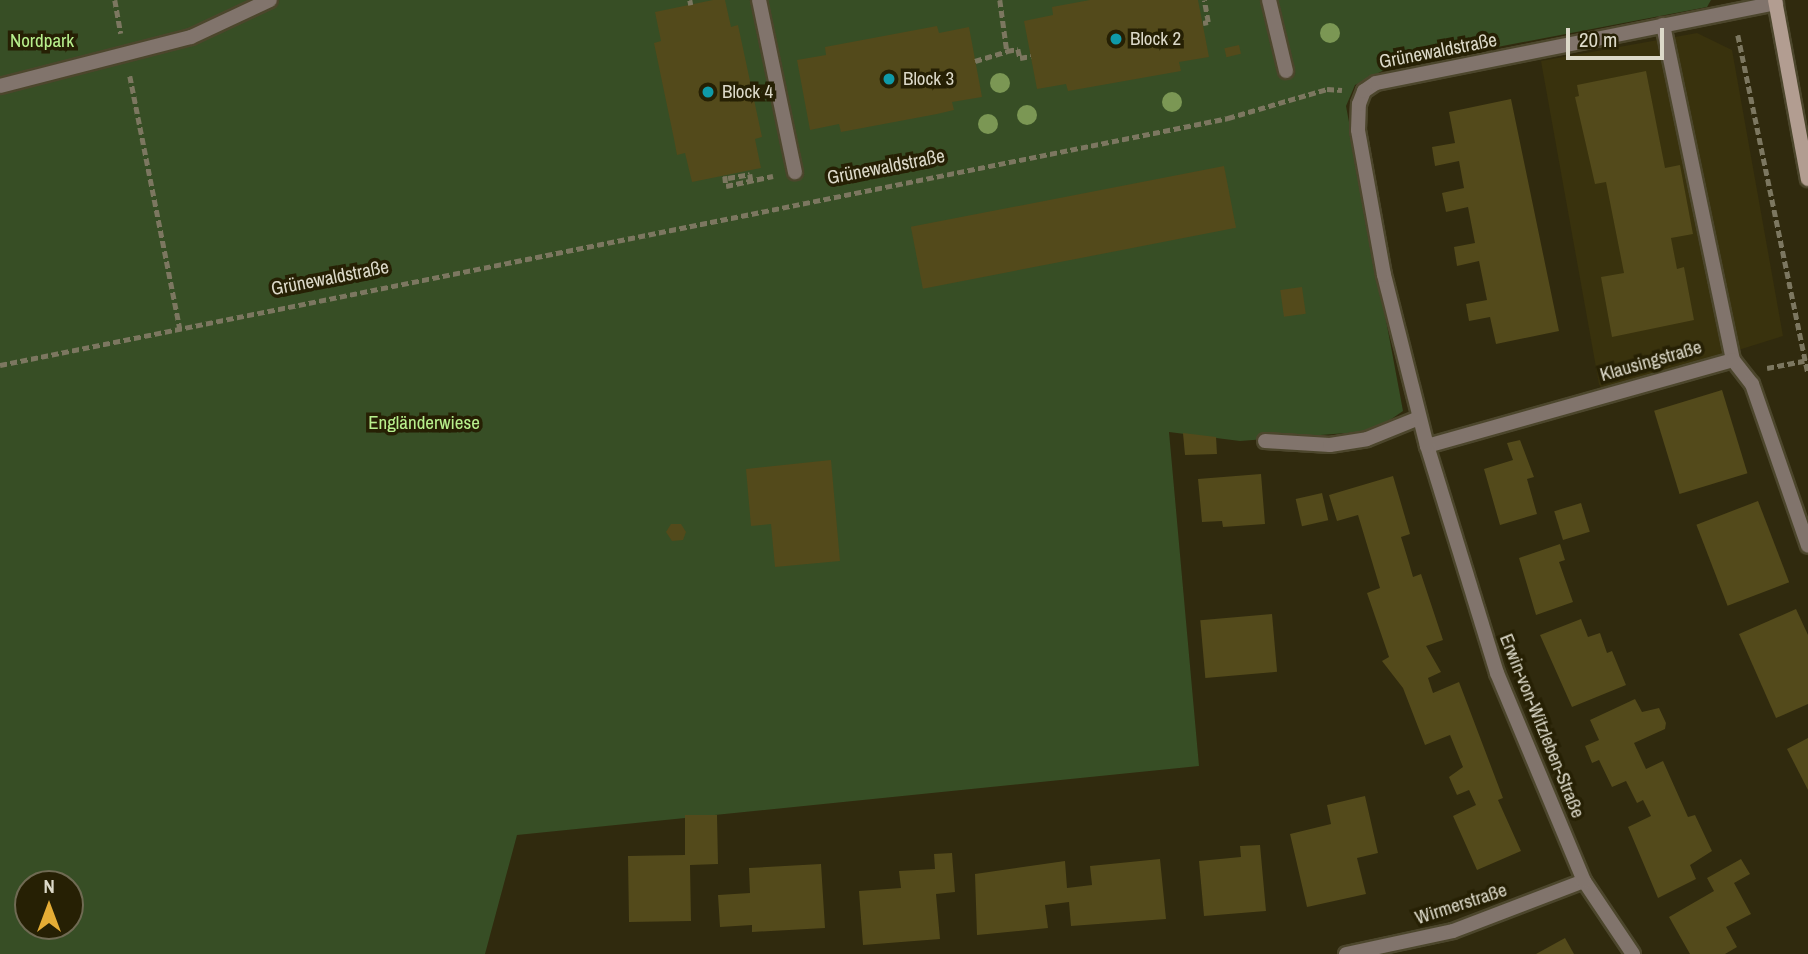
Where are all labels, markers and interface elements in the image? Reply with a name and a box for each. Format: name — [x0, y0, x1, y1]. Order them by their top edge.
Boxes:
scale bar — [1570, 14, 1668, 58]
text: 20 m — [1579, 25, 1617, 54]
place label: Block 2 — [1130, 28, 1181, 50]
street label: Grünewaldstraße — [1377, 28, 1499, 74]
park label: Nordpark — [10, 30, 74, 52]
marker: Block 2 — [1108, 31, 1124, 47]
place label: Block 3 — [903, 68, 954, 90]
marker: Block 3 — [881, 71, 897, 87]
place label: Block 4 — [722, 81, 773, 103]
marker: Block 4 — [700, 84, 716, 100]
street label: Grünewaldstraße — [825, 144, 947, 190]
street label: Grünewaldstraße — [269, 255, 391, 301]
street label: Klausingstraße — [1597, 336, 1705, 386]
park label: Engländerwiese — [368, 412, 480, 434]
street label: Erwin-von-Witzleben-Straße — [1495, 631, 1589, 821]
north arrow — [14, 870, 84, 940]
text: N — [43, 873, 55, 899]
street label: Wirmerstraße — [1412, 878, 1510, 930]

